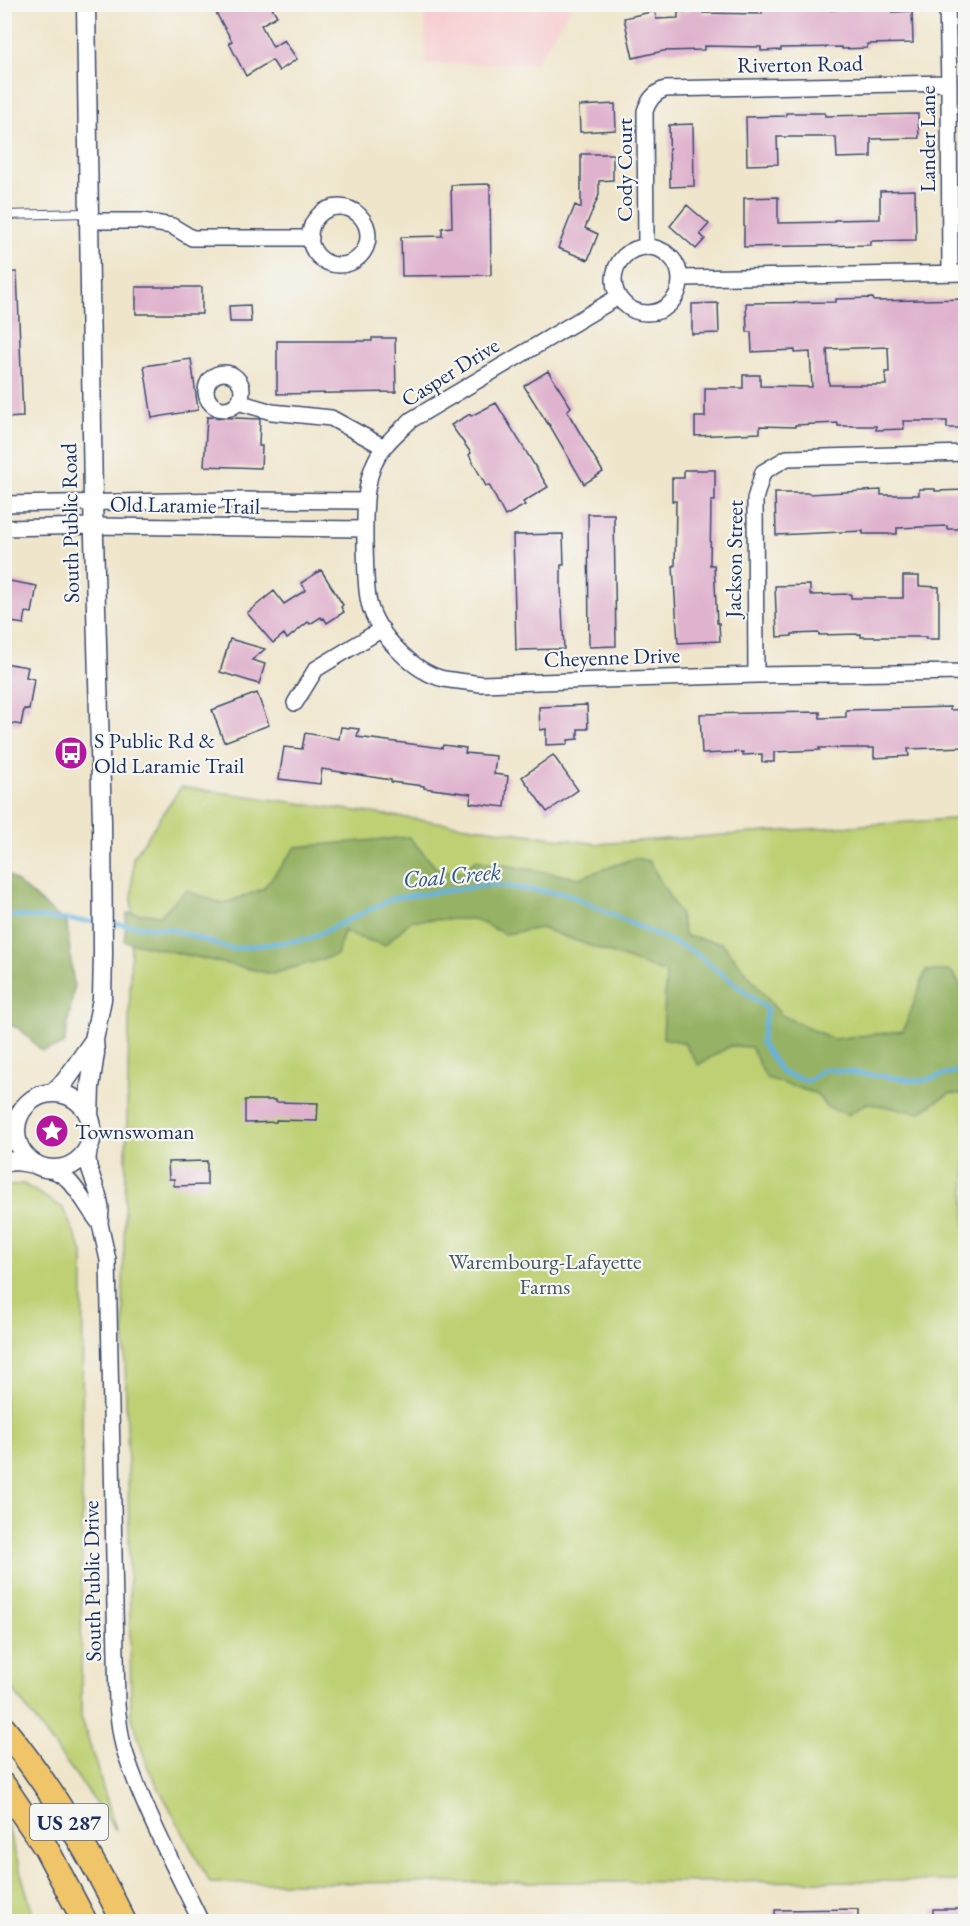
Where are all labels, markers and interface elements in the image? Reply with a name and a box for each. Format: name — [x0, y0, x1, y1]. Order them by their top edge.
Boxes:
street label: Riverton Road — [737, 48, 864, 80]
street label: Lander Lane — [913, 85, 942, 192]
street label: Cody Court — [610, 118, 639, 222]
street label: Casper Drive — [396, 330, 505, 414]
street label: South Public Road — [54, 442, 86, 603]
street label: Old Laramie Trail — [110, 489, 260, 521]
street label: Jackson Street — [718, 500, 750, 620]
street label: Cheyenne Drive — [543, 640, 681, 674]
place label: S Public Rd & Old Laramie Trail — [94, 726, 244, 780]
bus stop icon: S Public Rd & Old Laramie Trail — [53, 735, 89, 771]
water label: Coal Creek — [402, 855, 502, 895]
place icon: Townswoman — [34, 1113, 70, 1149]
place label: Townswoman — [75, 1117, 195, 1146]
park label: Warembourg-Lafayette Farms — [448, 1247, 642, 1301]
street label: South Public Drive — [76, 1500, 108, 1662]
road number: US 287 — [30, 1804, 108, 1840]

